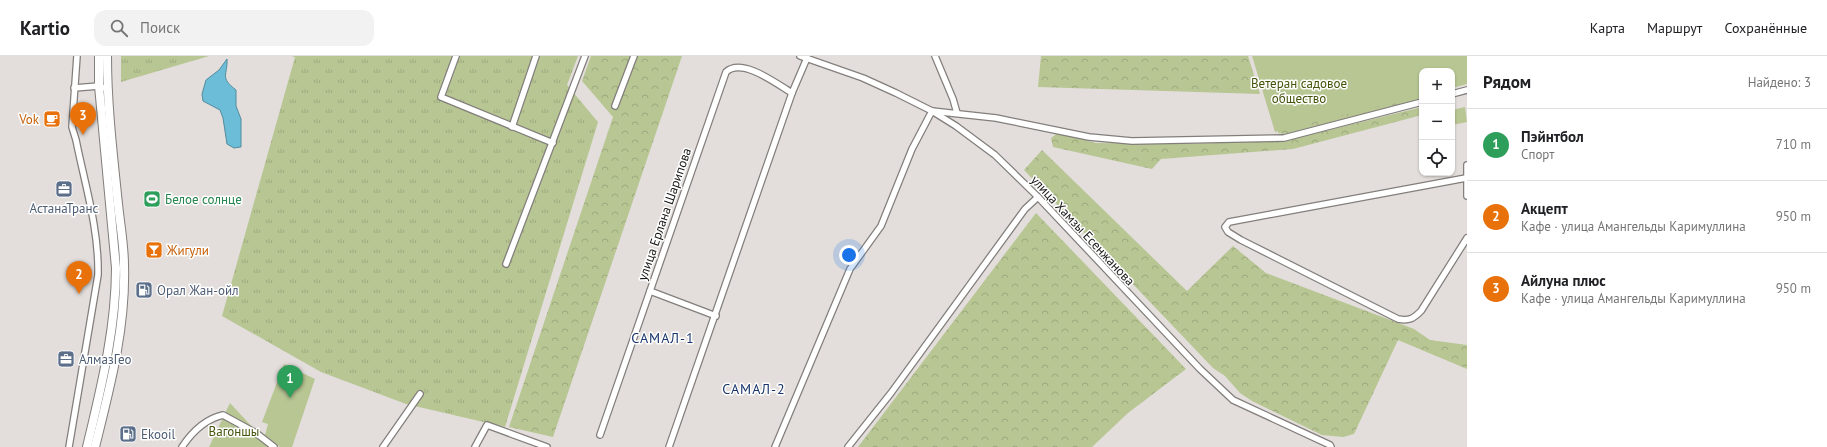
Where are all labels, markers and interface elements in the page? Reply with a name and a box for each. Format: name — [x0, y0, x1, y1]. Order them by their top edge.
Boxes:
search box — [94, 10, 374, 46]
text: Kartio — [20, 16, 70, 40]
icon: search — [108, 17, 130, 39]
text: Поиск — [140, 18, 180, 37]
text: Карта — [1590, 19, 1625, 37]
text: Маршрут — [1647, 19, 1702, 37]
text: Сохранённые — [1724, 19, 1807, 37]
map controls — [1419, 68, 1455, 176]
button: + — [1419, 68, 1455, 104]
text: Рядом — [1483, 71, 1531, 93]
text: Найдено: 3 — [1748, 74, 1811, 91]
park label: Ветеран садовое общество — [1251, 75, 1347, 107]
pin: 3 — [70, 102, 96, 135]
button: − — [1419, 104, 1455, 140]
cafe icon: Vok — [42, 109, 62, 129]
place label: Vok — [18, 111, 40, 128]
text: Пэйнтбол — [1521, 127, 1584, 146]
text: 1 — [1492, 136, 1500, 153]
text: 710 m — [1776, 136, 1811, 153]
button: locate — [1419, 140, 1455, 176]
street label: улица Ерлана Шарипова — [634, 146, 695, 283]
text: Спорт — [1521, 146, 1554, 163]
street label: улица Хамзы Есенжанова — [1027, 172, 1138, 289]
office icon: АстанаТранс — [54, 179, 74, 199]
sports icon: Белое солнце — [142, 189, 162, 209]
place label: Белое солнце — [165, 191, 242, 208]
text: Акцепт — [1521, 199, 1568, 218]
place label: АстанаТранс — [30, 200, 99, 217]
text: 2 — [1492, 208, 1500, 225]
text: 950 m — [1776, 208, 1811, 225]
text: Кафе · улица Амангельды Каримуллина — [1521, 218, 1746, 235]
bar icon: Жигули — [144, 240, 164, 260]
place label: Жигули — [166, 242, 209, 259]
your location — [839, 245, 859, 265]
pin: 2 — [66, 261, 92, 294]
text: Айлуна плюс — [1521, 271, 1606, 290]
fuel station icon: Орал Жан-ойл — [134, 280, 154, 300]
text: 3 — [1492, 280, 1500, 297]
text: 950 m — [1776, 280, 1811, 297]
place label: Орал Жан-ойл — [157, 282, 239, 299]
text: Кафе · улица Амангельды Каримуллина — [1521, 290, 1746, 307]
district label: САМАЛ-1 — [631, 329, 695, 347]
office icon: АлмазГео — [56, 349, 76, 369]
place label: АлмазГео — [79, 351, 131, 368]
pin: 1 — [277, 365, 303, 398]
district label: САМАЛ-2 — [722, 380, 786, 398]
park label: Вагоншы — [209, 423, 259, 440]
fuel station icon: Ekooil — [118, 424, 138, 444]
place label: Ekooil — [141, 426, 175, 443]

